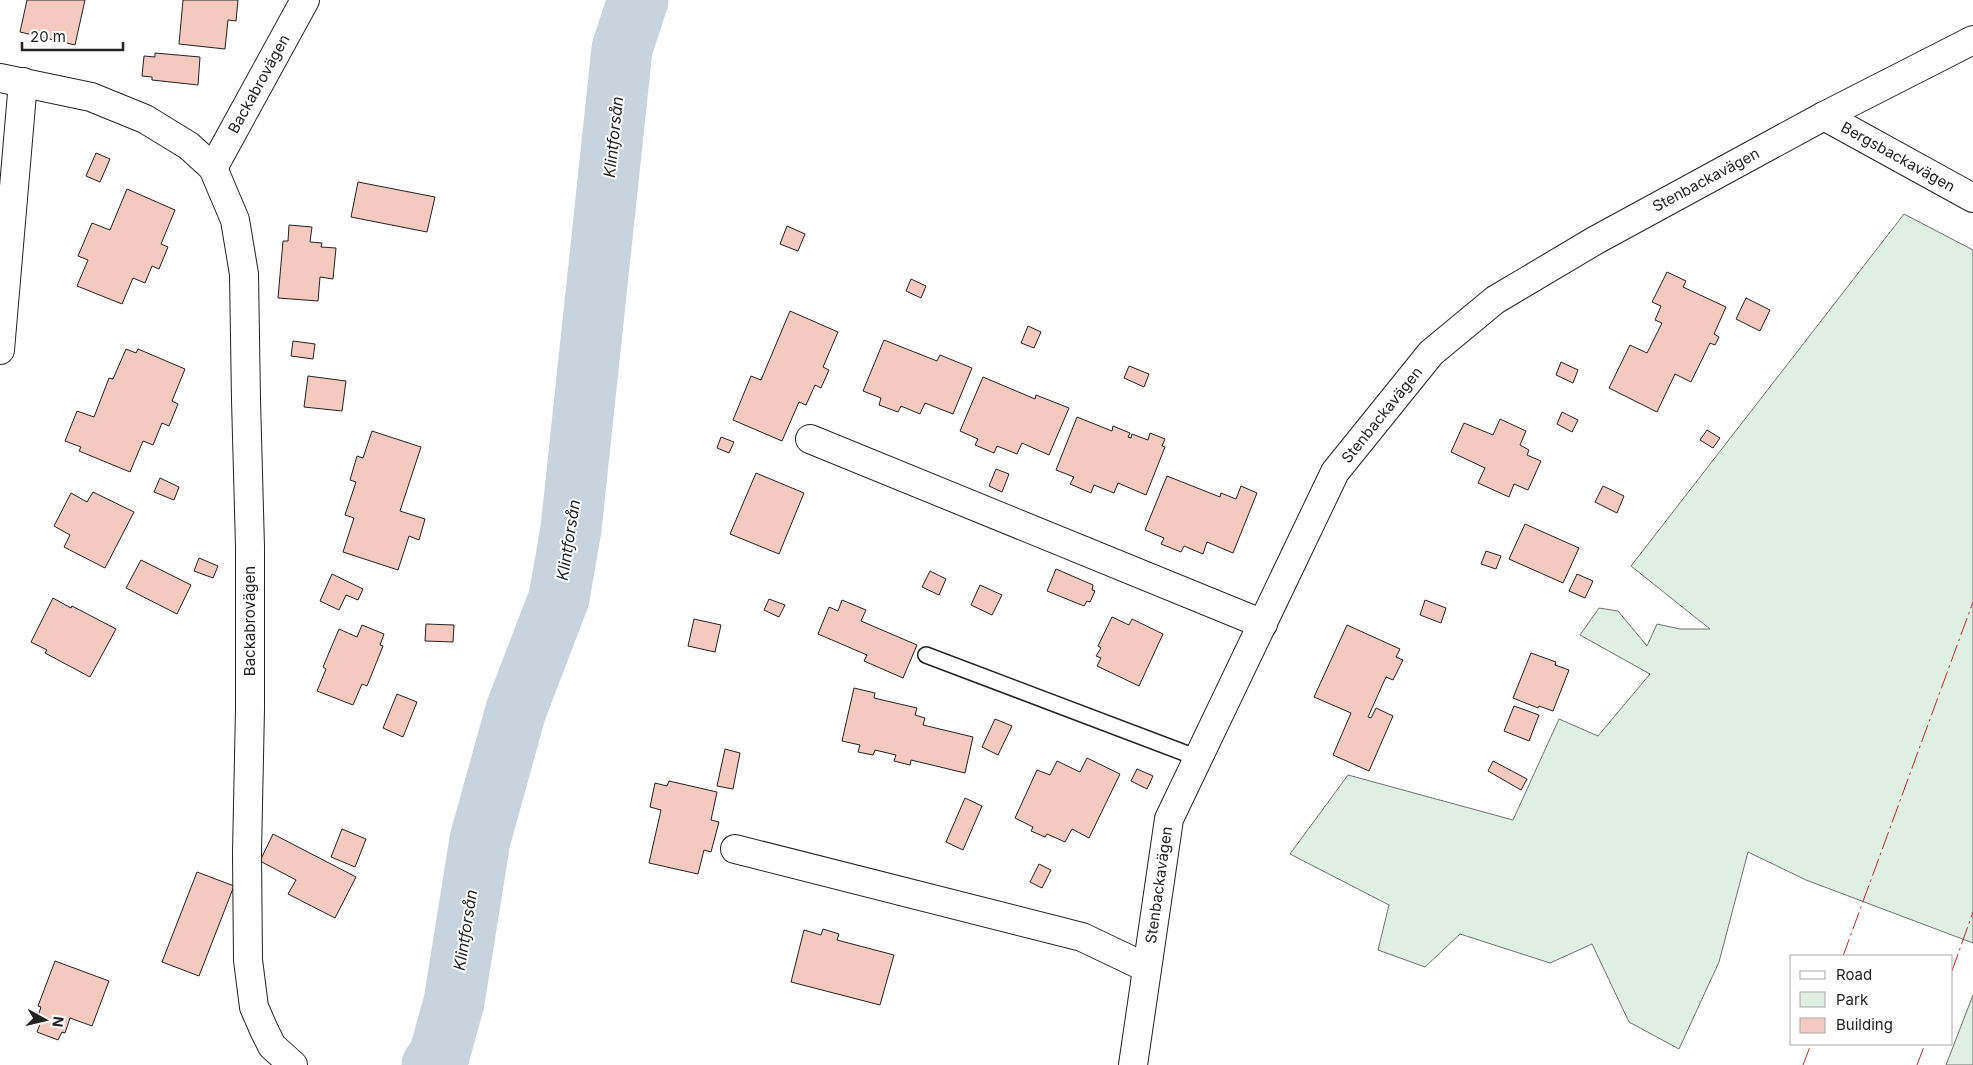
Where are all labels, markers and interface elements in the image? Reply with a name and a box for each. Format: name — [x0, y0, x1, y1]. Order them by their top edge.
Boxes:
scale bar — [22, 20, 124, 52]
text: 20 m — [30, 27, 66, 46]
street label: Backabrovägen — [224, 31, 294, 137]
water label: Klintforsån — [599, 95, 627, 179]
street label: Bergsbackavägen — [1838, 117, 1959, 196]
street label: Stenbackavägen — [1649, 143, 1762, 216]
street label: Stenbackavägen — [1337, 363, 1426, 467]
water label: Klintforsån — [552, 498, 584, 582]
street label: Backabrovägen — [240, 566, 259, 676]
street label: Stenbackavägen — [1141, 825, 1176, 945]
water label: Klintforsån — [449, 888, 481, 972]
legend — [1790, 955, 1953, 1045]
text: Road — [1836, 965, 1872, 984]
text: Park — [1836, 990, 1869, 1009]
north arrow — [20, 995, 70, 1045]
text: N — [49, 1015, 68, 1028]
text: Building — [1836, 1015, 1893, 1034]

